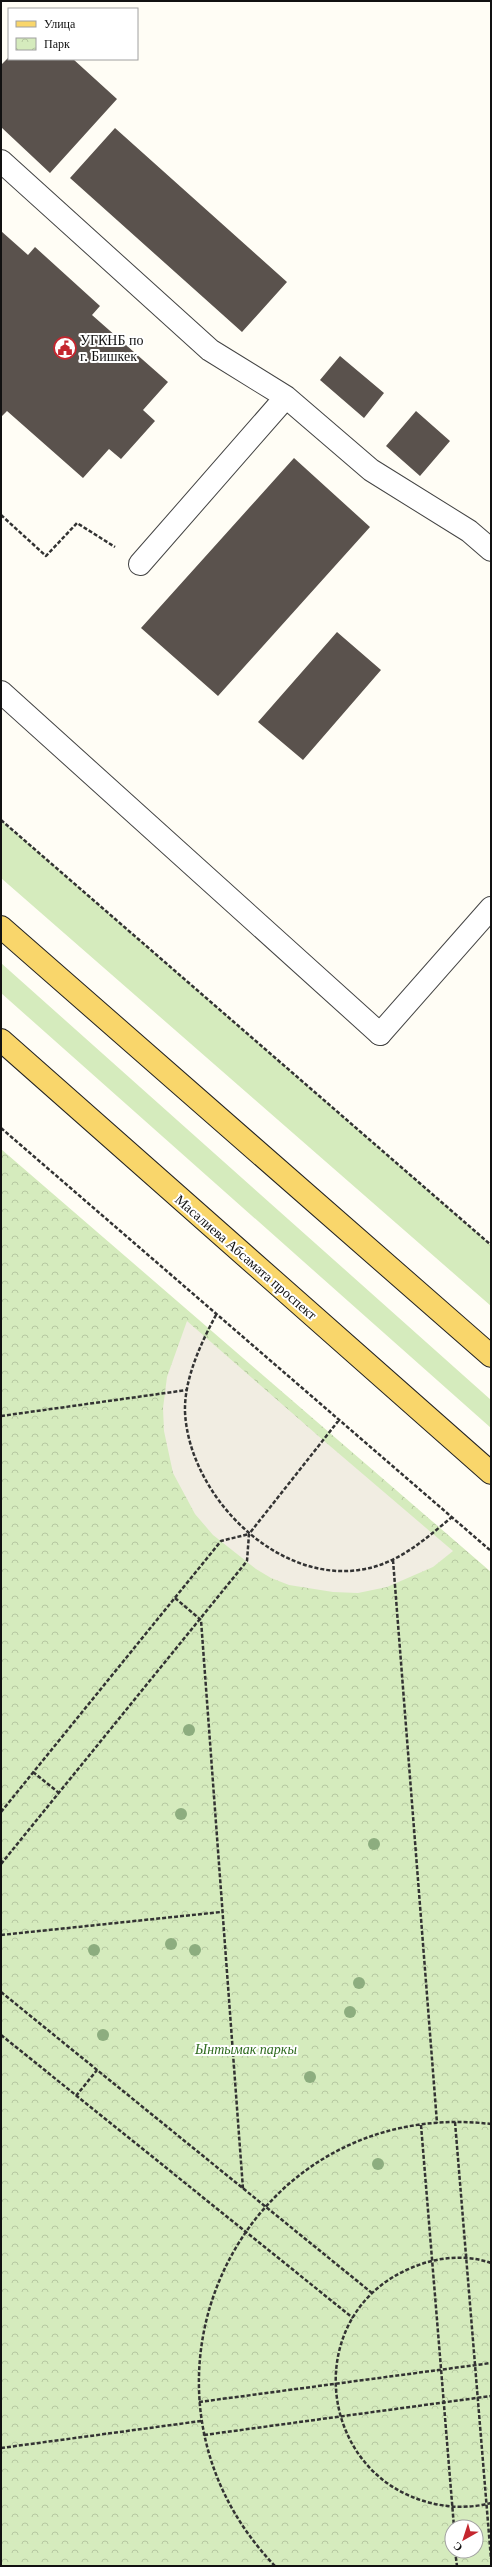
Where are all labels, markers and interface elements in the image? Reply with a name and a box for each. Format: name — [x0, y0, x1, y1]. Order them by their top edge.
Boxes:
legend — [8, 8, 138, 60]
text: Улица — [44, 17, 76, 31]
text: Парк — [44, 37, 70, 51]
place label: УГКНБ по г. Бишкек — [80, 333, 144, 364]
public building icon: УГКНБ по г. Бишкек — [52, 335, 78, 361]
street label: Масалиева Абсамата проспект — [172, 1192, 319, 1323]
park label: Ынтымак паркы — [194, 2042, 297, 2057]
north arrow — [444, 2519, 484, 2559]
text: С — [451, 2540, 465, 2554]

